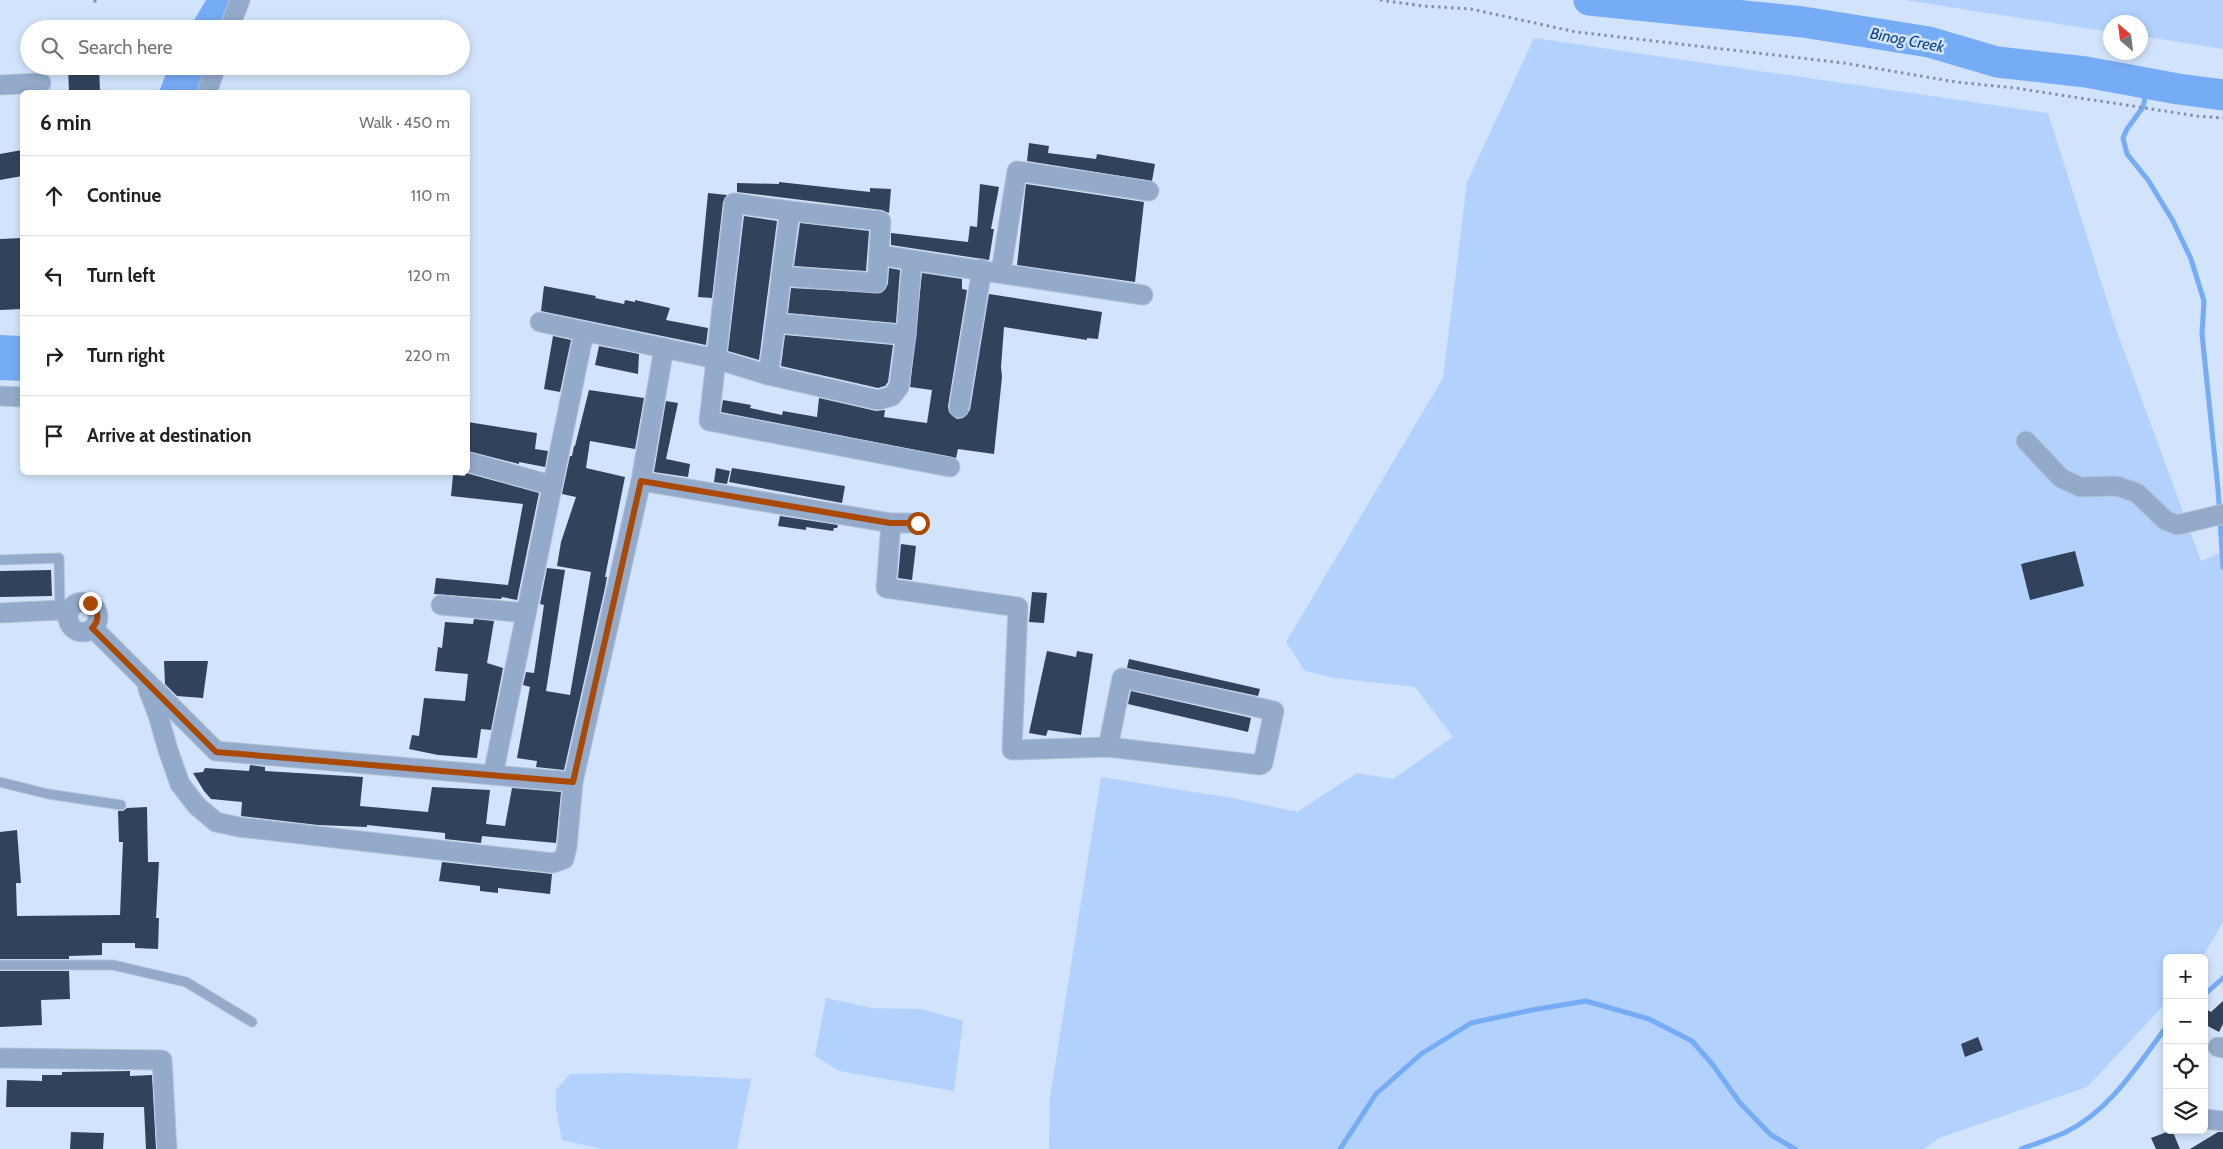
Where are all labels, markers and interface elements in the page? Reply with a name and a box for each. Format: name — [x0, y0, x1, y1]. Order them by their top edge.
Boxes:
north arrow — [2103, 15, 2148, 60]
search box — [20, 20, 470, 75]
water label: Binog Creek — [1868, 24, 1947, 57]
icon: search — [38, 34, 66, 62]
text: Search here — [78, 36, 172, 59]
text: 6 min — [40, 110, 91, 135]
text: Walk · 450 m — [359, 113, 450, 132]
icon: ahead — [40, 182, 68, 210]
text: Continue — [87, 184, 161, 207]
text: 110 m — [411, 186, 450, 205]
icon: left — [40, 262, 68, 290]
text: Turn left — [87, 264, 155, 287]
text: 120 m — [408, 266, 450, 285]
icon: right — [40, 342, 68, 370]
text: Turn right — [87, 344, 165, 367]
text: 220 m — [404, 346, 450, 365]
icon: arrive — [40, 422, 68, 450]
text: Arrive at destination — [87, 424, 251, 447]
route start — [907, 512, 930, 535]
route end — [79, 592, 102, 615]
map controls — [2163, 954, 2208, 1134]
button: + — [2163, 954, 2208, 999]
button: − — [2163, 999, 2208, 1044]
button: locate — [2163, 1044, 2208, 1089]
button: layers — [2163, 1089, 2208, 1134]

